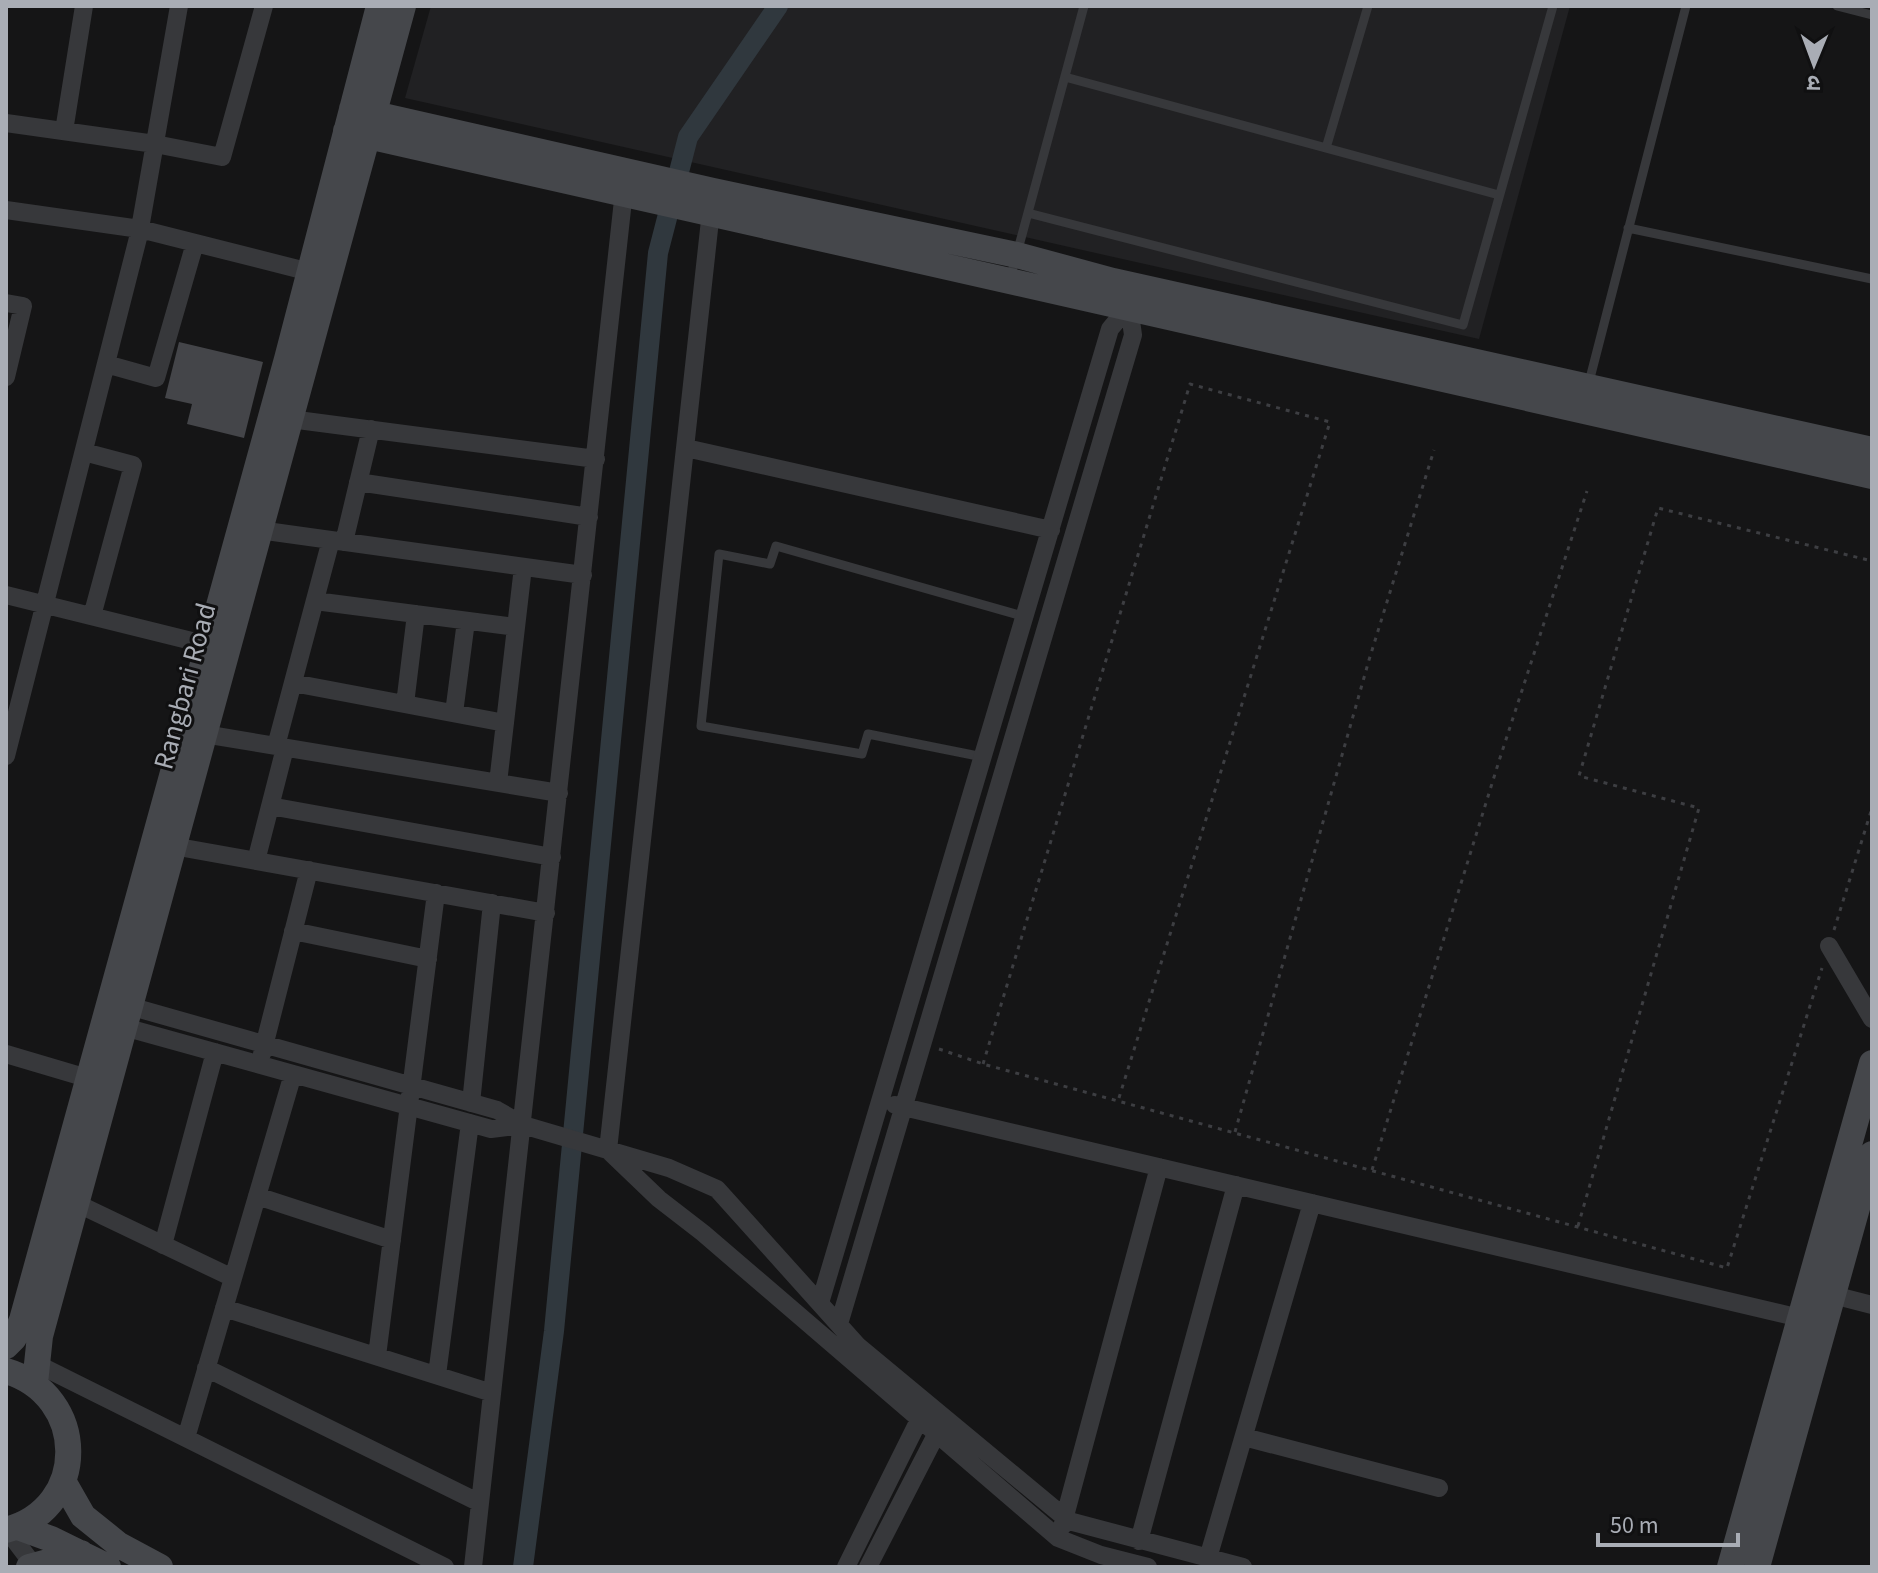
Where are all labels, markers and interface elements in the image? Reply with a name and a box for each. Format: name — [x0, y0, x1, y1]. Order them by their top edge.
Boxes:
north arrow — [1774, 24, 1854, 104]
text: उ — [1806, 67, 1820, 99]
street label: Rangbari Road — [144, 599, 226, 774]
scale bar — [1598, 1497, 1738, 1547]
text: 50 m — [1610, 1508, 1659, 1543]

